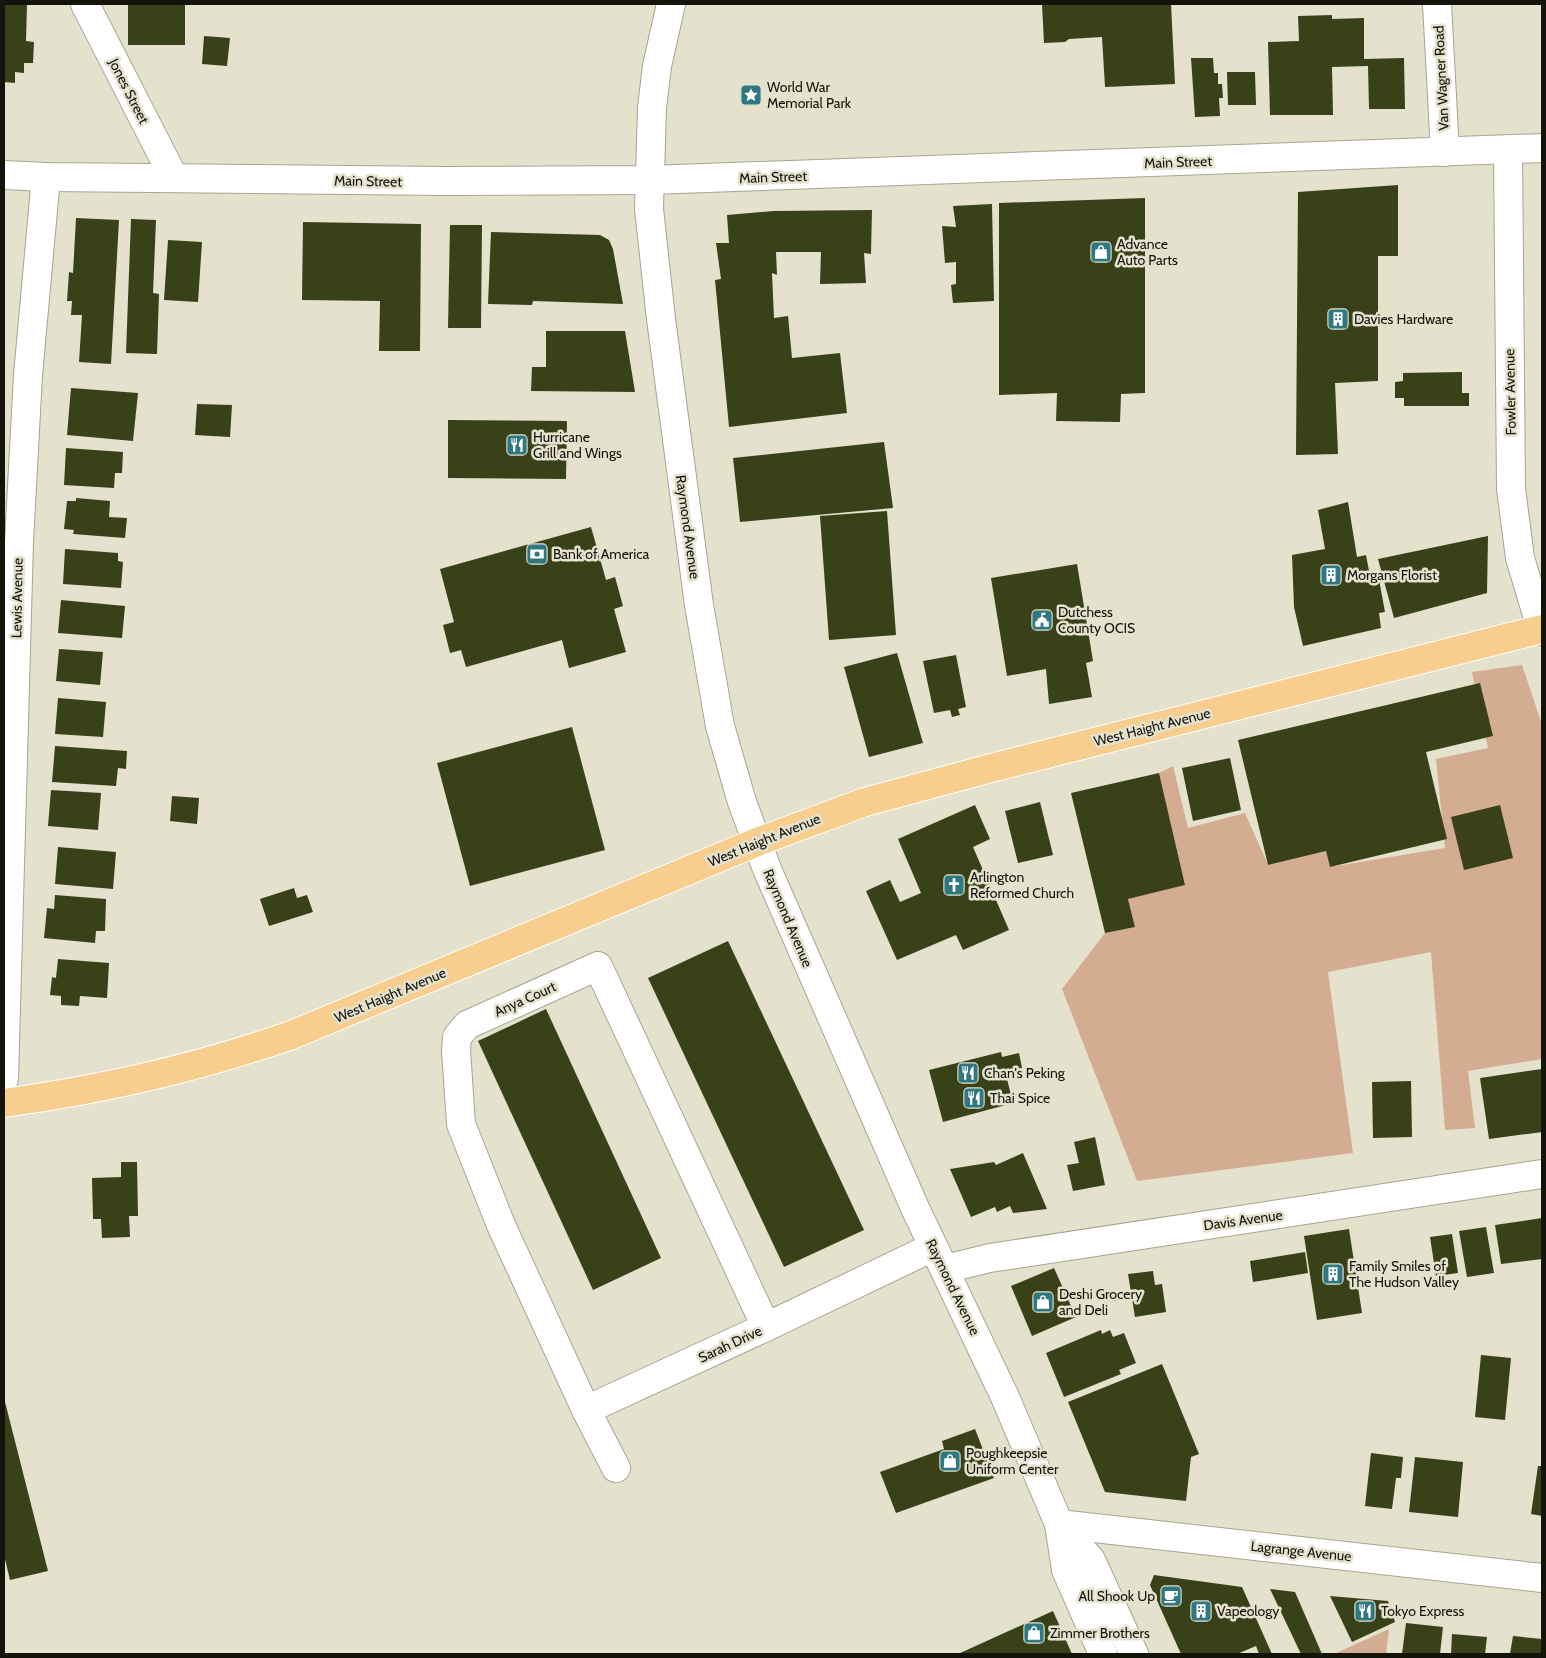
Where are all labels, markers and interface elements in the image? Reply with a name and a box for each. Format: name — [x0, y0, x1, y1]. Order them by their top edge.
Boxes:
street label: Van Wagner Road — [1429, 25, 1453, 131]
street label: Jones Street — [104, 54, 153, 127]
place label: World War Memorial Park — [767, 78, 852, 112]
place icon: World War Memorial Park — [739, 83, 763, 107]
street label: Main Street — [1144, 152, 1213, 172]
street label: Main Street — [739, 167, 808, 187]
street label: Main Street — [334, 171, 402, 191]
place label: Advance Auto Parts — [1117, 235, 1178, 269]
shop icon: Advance Auto Parts — [1089, 240, 1113, 264]
building icon: Davies Hardware — [1326, 307, 1350, 331]
place label: Davies Hardware — [1354, 310, 1453, 328]
street label: Fowler Avenue — [1500, 348, 1520, 436]
place label: Hurricane Grill and Wings — [533, 428, 622, 462]
restaurant icon: Hurricane Grill and Wings — [505, 433, 529, 457]
street label: Raymond Avenue — [672, 474, 704, 580]
bank icon: Bank of America — [525, 542, 549, 566]
place label: Bank of America — [553, 545, 650, 563]
street label: Lewis Avenue — [7, 558, 27, 638]
building icon: Morgans Florist — [1319, 563, 1343, 587]
place label: Morgans Florist — [1347, 566, 1437, 584]
place label: Dutchess County OCIS — [1058, 603, 1135, 637]
public building icon: Dutchess County OCIS — [1030, 608, 1054, 632]
street label: West Haight Avenue — [1092, 704, 1212, 750]
street label: West Haight Avenue — [705, 809, 823, 871]
street label: Raymond Avenue — [759, 866, 817, 970]
place label: Arlington Reformed Church — [970, 868, 1074, 902]
church icon: Arlington Reformed Church — [942, 873, 966, 897]
street label: West Haight Avenue — [331, 963, 449, 1027]
street label: Anya Court — [491, 977, 559, 1021]
restaurant icon: Chan's Peking — [956, 1061, 980, 1085]
place label: Chan's Peking — [984, 1064, 1066, 1082]
restaurant icon: Thai Spice — [962, 1086, 986, 1110]
place label: Thai Spice — [990, 1089, 1050, 1107]
street label: Davis Avenue — [1202, 1206, 1284, 1234]
street label: Raymond Avenue — [922, 1236, 984, 1338]
place label: Family Smiles of The Hudson Valley — [1349, 1257, 1459, 1291]
building icon: Family Smiles of The Hudson Valley — [1321, 1262, 1345, 1286]
place label: Deshi Grocery and Deli — [1059, 1285, 1142, 1319]
shop icon: Deshi Grocery and Deli — [1031, 1290, 1055, 1314]
street label: Sarah Drive — [695, 1321, 765, 1367]
place label: Poughkeepsie Uniform Center — [966, 1444, 1059, 1478]
shop icon: Poughkeepsie Uniform Center — [938, 1449, 962, 1473]
street label: Lagrange Avenue — [1250, 1537, 1352, 1565]
cafe icon: All Shook Up — [1159, 1584, 1183, 1608]
place label: All Shook Up — [1079, 1587, 1155, 1605]
building icon: Vapeology — [1189, 1599, 1213, 1623]
restaurant icon: Tokyo Express — [1353, 1599, 1377, 1623]
place label: Vapeology — [1217, 1602, 1279, 1620]
place label: Tokyo Express — [1381, 1602, 1465, 1620]
shop icon: Zimmer Brothers — [1022, 1621, 1046, 1645]
place label: Zimmer Brothers — [1050, 1624, 1150, 1642]

